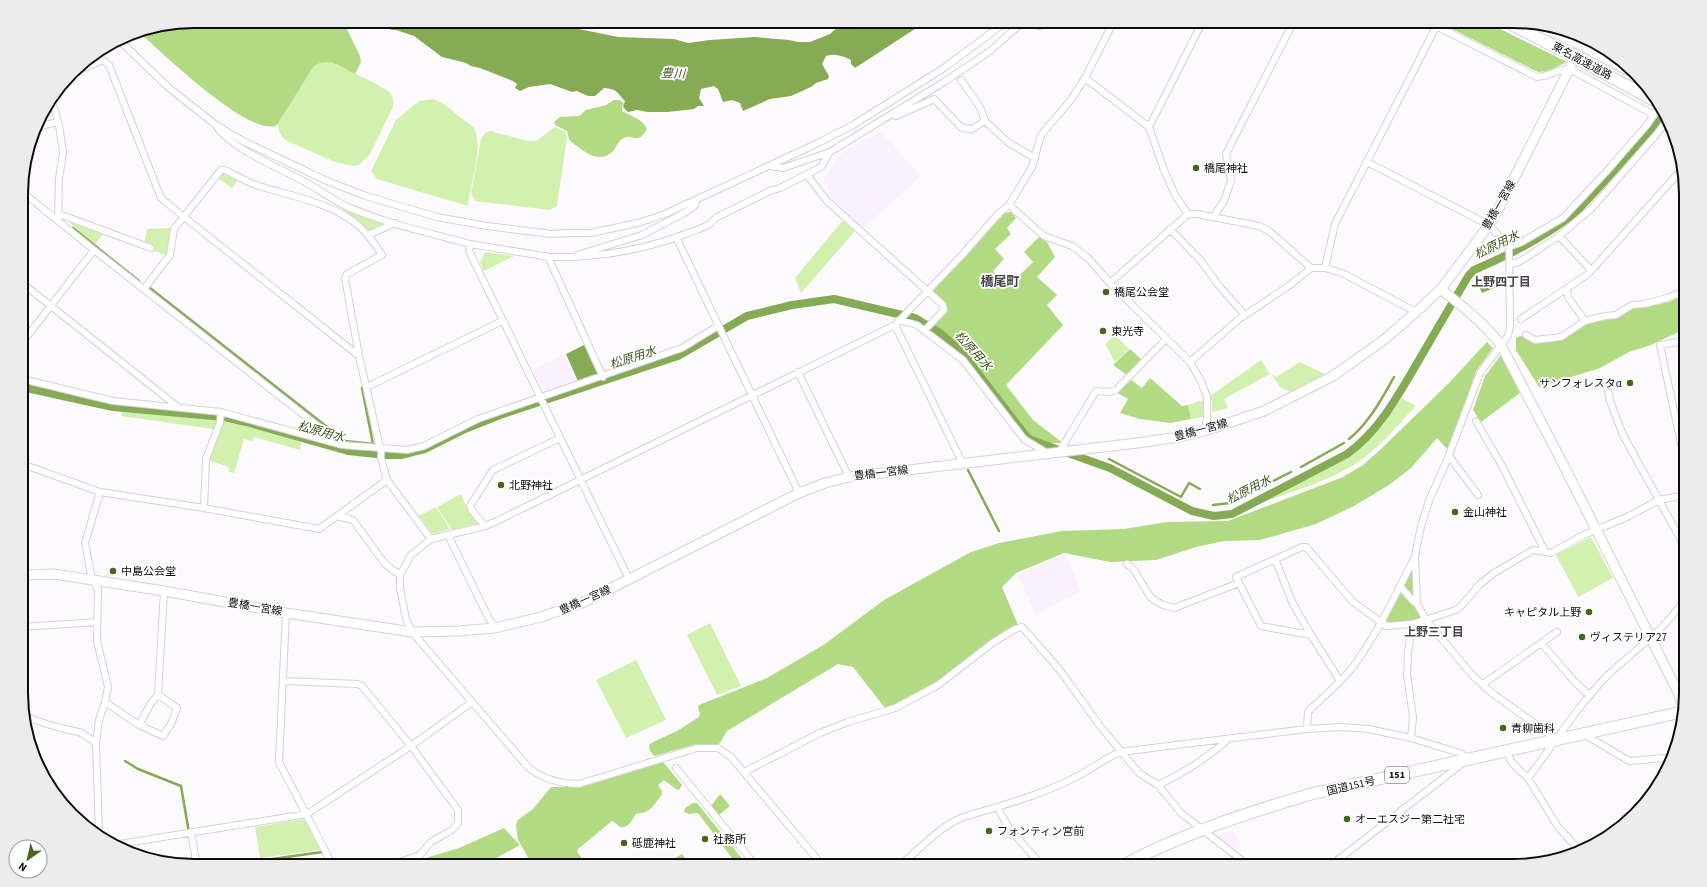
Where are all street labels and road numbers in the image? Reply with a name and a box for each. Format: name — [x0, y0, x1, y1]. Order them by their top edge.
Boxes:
street label: 東名高速道路 — [1549, 39, 1615, 83]
street label: 豊橋一宮線 — [1479, 177, 1519, 233]
street label: 豊橋一宮線 — [1172, 416, 1230, 444]
street label: 豊橋一宮線 — [853, 462, 909, 484]
street label: 豊橋一宮線 — [557, 582, 613, 618]
street label: 豊橋一宮線 — [227, 595, 283, 619]
road number: 151 — [1385, 767, 1409, 783]
street label: 国道151号 — [1325, 773, 1377, 799]

